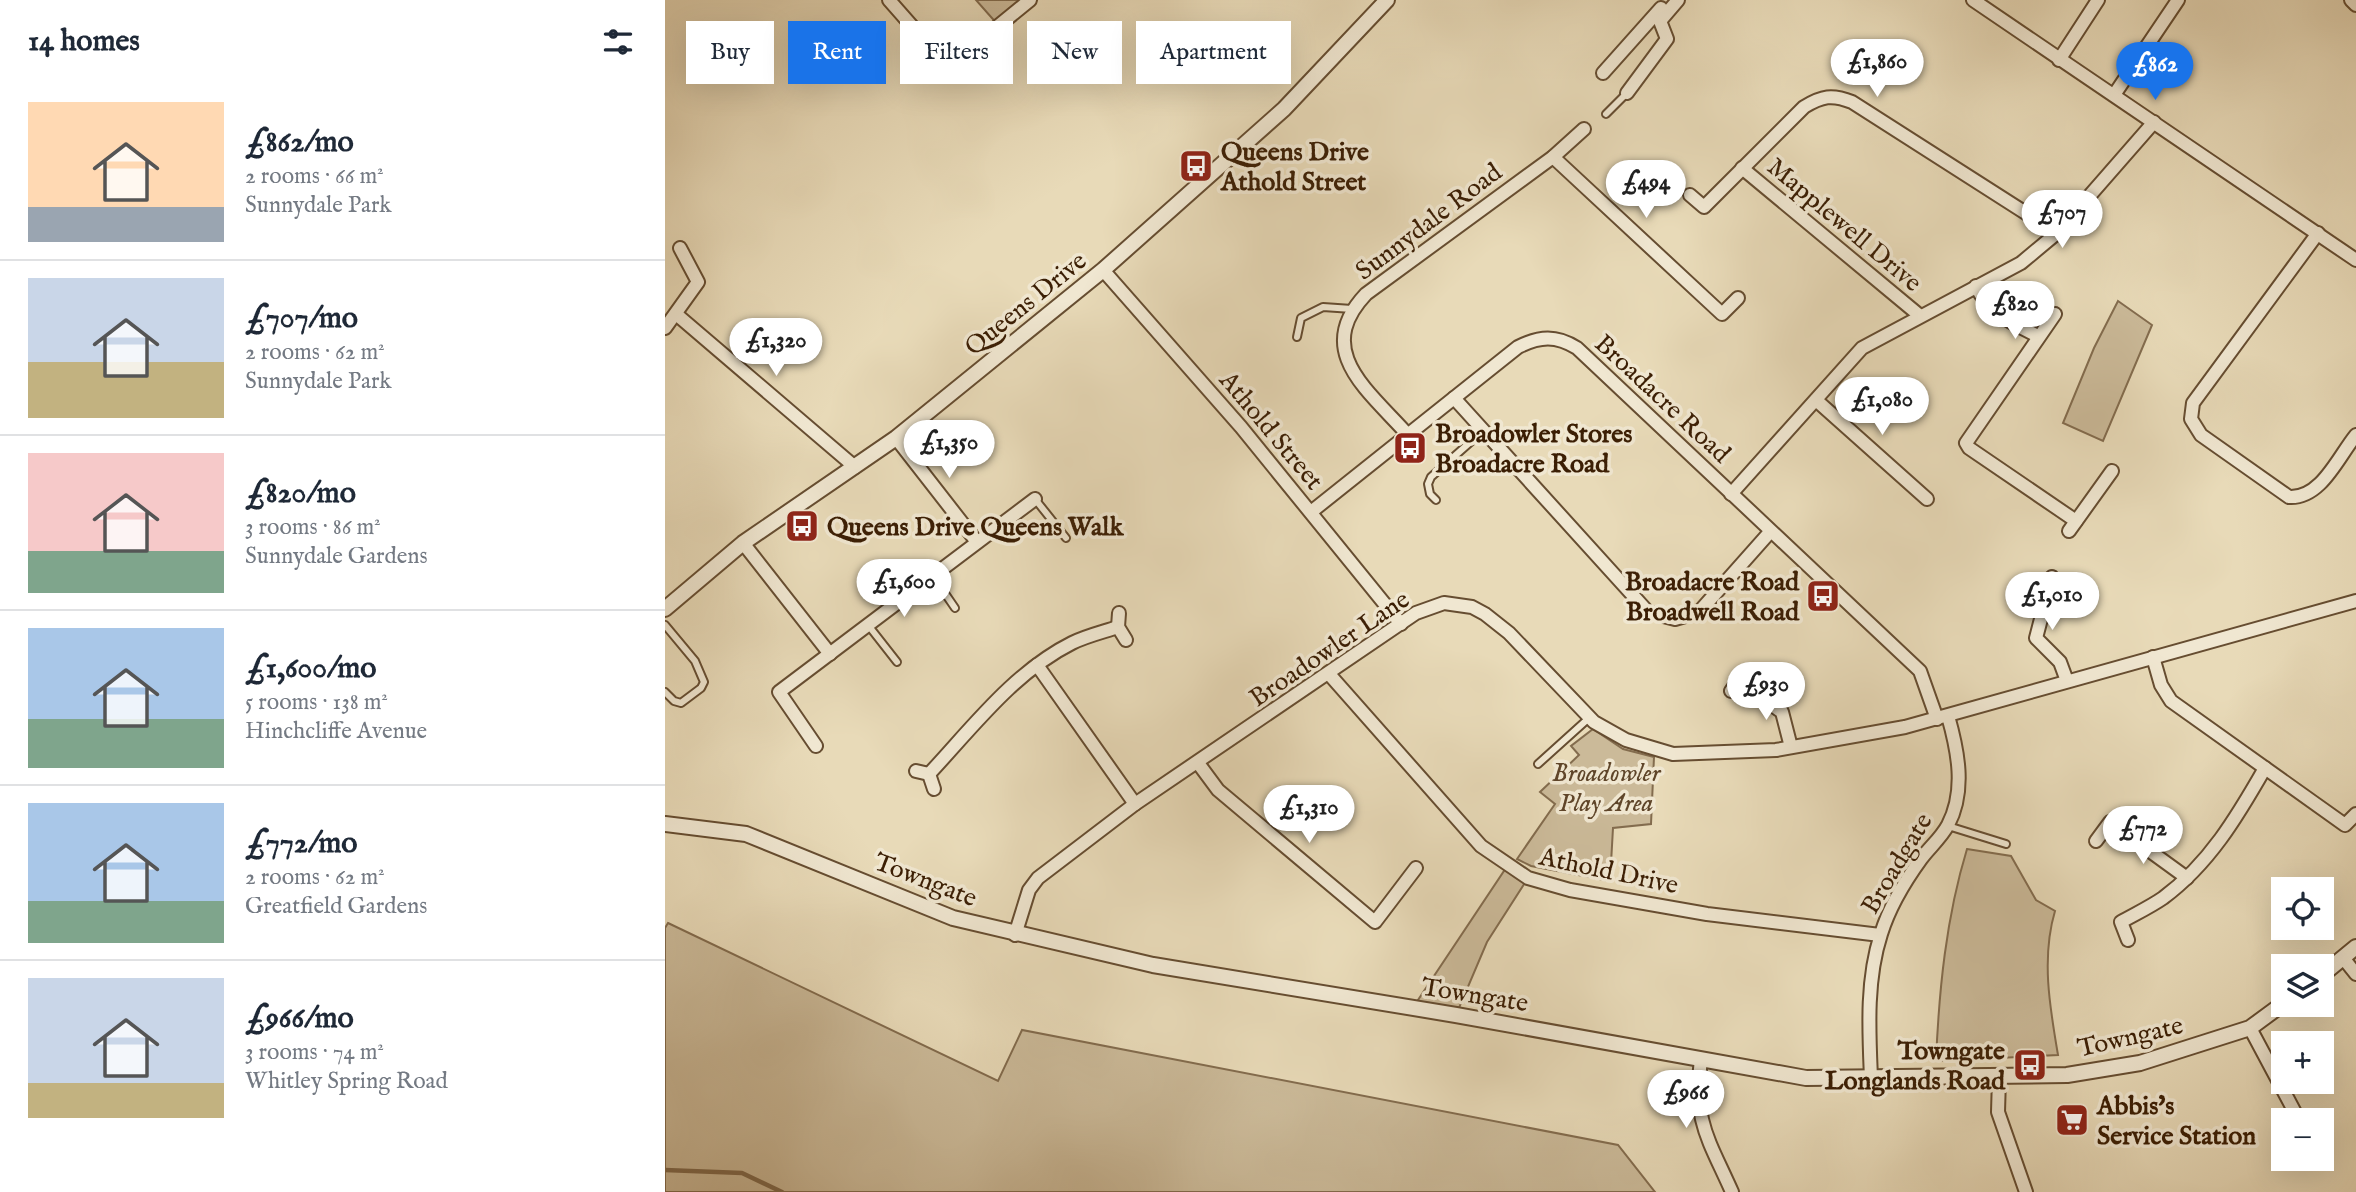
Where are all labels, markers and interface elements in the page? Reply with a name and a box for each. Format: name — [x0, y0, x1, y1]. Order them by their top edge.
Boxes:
chip: Buy — [686, 21, 774, 84]
chip: Rent — [788, 21, 886, 84]
chip: Filters — [900, 21, 1013, 84]
chip: New — [1027, 21, 1122, 84]
chip: Apartment — [1136, 21, 1291, 84]
text: 14 homes — [28, 23, 140, 61]
icon: filters — [599, 23, 637, 61]
pin: £1,860 — [1820, 40, 1934, 99]
pin: £862 — [2114, 42, 2196, 102]
text: £1,860 — [1847, 47, 1907, 76]
text: £862 — [2132, 50, 2178, 79]
text: £862/mo — [245, 124, 354, 162]
icon: home — [84, 130, 168, 214]
place label: Queens Drive Athold Street — [1220, 136, 1369, 199]
bus stop icon: Queens Drive Athold Street — [1177, 147, 1215, 185]
street label: Mapplewell Drive — [1760, 151, 1928, 300]
street label: Sunnydale Road — [1349, 156, 1509, 288]
pin: £494 — [1605, 160, 1687, 220]
text: 2 rooms · 66 m² — [245, 162, 384, 191]
text: £494 — [1622, 168, 1670, 197]
pin: £707 — [2021, 190, 2103, 250]
text: Sunnydale Park — [245, 191, 392, 220]
text: £707 — [2038, 198, 2086, 227]
street label: Queens Drive — [958, 245, 1094, 364]
pin: £820 — [1974, 282, 2056, 341]
text: £820 — [1991, 289, 2039, 318]
text: £707/mo — [245, 300, 358, 338]
icon: home — [84, 306, 168, 390]
pin: £1,320 — [719, 318, 833, 378]
text: £1,320 — [745, 326, 807, 355]
street label: Broadacre Road — [1587, 328, 1737, 471]
text: 2 rooms · 62 m² — [245, 338, 385, 367]
street label: Athold Street — [1211, 364, 1330, 497]
text: Sunnydale Park — [245, 367, 392, 396]
pin: £1,080 — [1825, 378, 1939, 437]
text: £1,080 — [1851, 385, 1913, 414]
place label: Broadowler Stores Broadacre Road — [1435, 418, 1632, 481]
pin: £1,350 — [892, 420, 1006, 480]
text: £1,350 — [920, 428, 978, 457]
bus stop icon: Broadowler Stores Broadacre Road — [1391, 429, 1429, 467]
text: £820/mo — [245, 475, 356, 513]
icon: home — [84, 481, 168, 565]
bus stop icon: Queens Drive Queens Walk — [783, 507, 821, 545]
place label: Queens Drive Queens Walk — [827, 511, 1124, 544]
text: 3 rooms · 86 m² — [245, 513, 381, 542]
text: Sunnydale Gardens — [245, 542, 428, 571]
pin: £1,600 — [847, 560, 961, 619]
place label: Broadacre Road Broadwell Road — [1625, 566, 1800, 629]
text: £1,600 — [873, 567, 935, 596]
pin: £1,010 — [1995, 572, 2109, 632]
bus stop icon: Broadacre Road Broadwell Road — [1804, 577, 1842, 615]
text: £1,010 — [2021, 580, 2083, 609]
street label: Broadowler Lane — [1243, 583, 1416, 715]
text: £1,600/mo — [245, 650, 377, 688]
icon: home — [84, 656, 168, 740]
pin: £930 — [1725, 662, 1807, 722]
text: £930 — [1743, 670, 1789, 699]
text: 5 rooms · 138 m² — [245, 688, 388, 717]
text: Hinchcliffe Avenue — [245, 717, 427, 746]
park label: Broadowler Play Area — [1552, 757, 1661, 820]
pin: £1,310 — [1252, 786, 1366, 845]
text: £1,310 — [1280, 793, 1338, 822]
pin: £772 — [2102, 806, 2184, 866]
street label: Broadgate — [1854, 807, 1940, 920]
text: £772 — [2119, 814, 2167, 843]
text: £772/mo — [245, 825, 357, 863]
icon: home — [84, 831, 168, 915]
street label: Athold Drive — [1535, 840, 1681, 902]
street label: Towngate — [869, 846, 982, 915]
text: 2 rooms · 62 m² — [245, 863, 385, 892]
map controls — [2271, 877, 2334, 1171]
button: locate — [2271, 877, 2334, 940]
text: Greatfield Gardens — [245, 892, 427, 921]
button: layers — [2271, 954, 2334, 1017]
street label: Towngate — [1419, 971, 1530, 1020]
text: £966/mo — [245, 1000, 354, 1038]
icon: home — [84, 1006, 168, 1090]
street label: Towngate — [2074, 1009, 2186, 1066]
button: + — [2271, 1031, 2334, 1094]
place label: Towngate Longlands Road — [1825, 1035, 2006, 1098]
text: 3 rooms · 74 m² — [245, 1038, 384, 1067]
bus stop icon: Towngate Longlands Road — [2011, 1046, 2049, 1084]
text: Whitley Spring Road — [245, 1067, 448, 1096]
pin: £966 — [1645, 1070, 1727, 1130]
text: £966 — [1663, 1078, 1709, 1107]
place label: Abbis's Service Station — [2096, 1090, 2256, 1153]
supermarket icon: Abbis's Service Station — [2053, 1101, 2091, 1139]
button: − — [2271, 1108, 2334, 1171]

